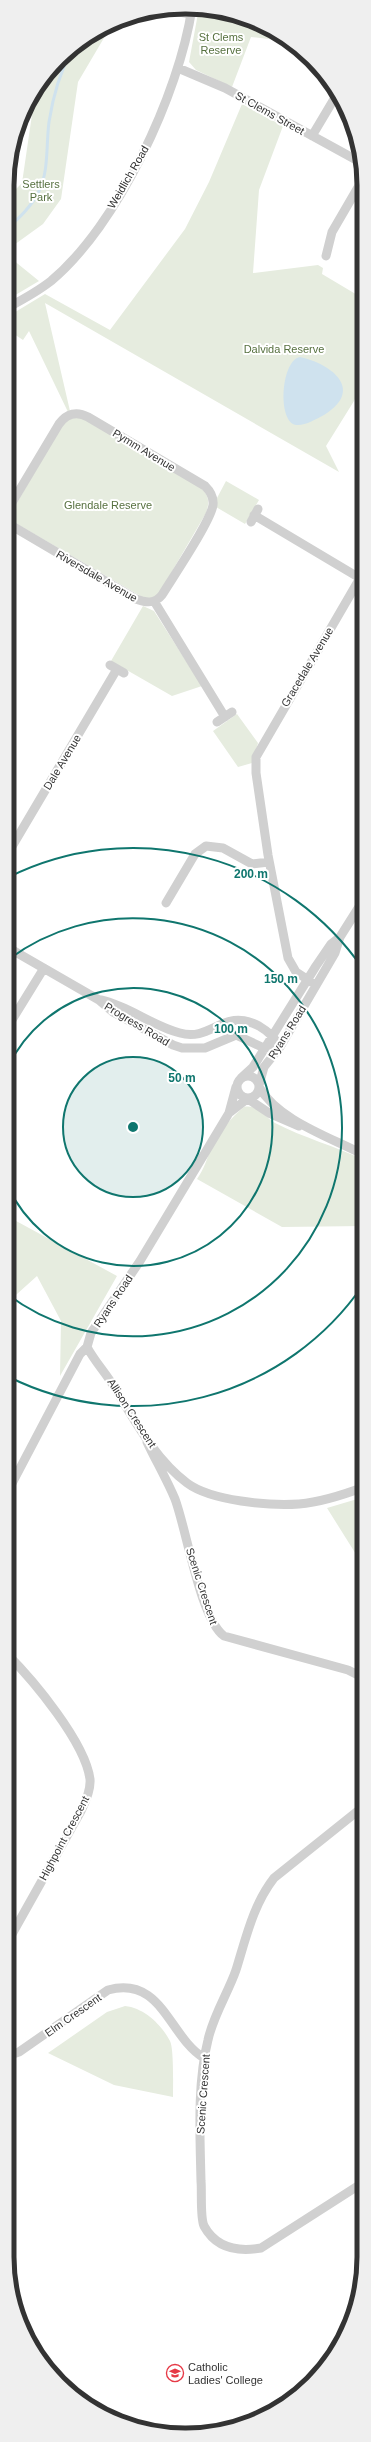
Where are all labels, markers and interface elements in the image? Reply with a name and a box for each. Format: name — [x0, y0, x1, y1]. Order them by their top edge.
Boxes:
park label: St Clems Reserve — [199, 31, 244, 56]
street label: St Clems Street — [233, 89, 307, 137]
street label: Weidlich Road — [105, 143, 151, 211]
park label: Settlers Park — [22, 178, 60, 203]
park label: Dalvida Reserve — [244, 343, 324, 355]
street label: Pymm Avenue — [111, 427, 177, 473]
park label: Glendale Reserve — [64, 499, 152, 511]
street label: Riversdale Avenue — [54, 548, 140, 604]
street label: Gracedale Avenue — [279, 625, 335, 709]
street label: Dale Avenue — [41, 732, 83, 792]
text: 200 m — [234, 867, 268, 881]
text: 150 m — [264, 972, 298, 986]
street label: Progress Road — [102, 1000, 172, 1048]
street label: Ryans Road — [266, 1003, 308, 1061]
text: 100 m — [214, 1022, 248, 1036]
text: 50 m — [168, 1071, 196, 1085]
centre of rings — [126, 1120, 140, 1134]
street label: Ryans Road — [91, 1273, 135, 1329]
street label: Allison Crescent — [105, 1376, 159, 1450]
street label: Scenic Crescent — [184, 1546, 220, 1626]
street label: Highpoint Crescent — [37, 1794, 91, 1882]
street label: Elm Crescent — [43, 1991, 103, 2039]
street label: Scenic Crescent — [194, 2054, 212, 2134]
place label: Catholic Ladies' College — [188, 2361, 263, 2386]
school or university icon: Catholic Ladies' College — [165, 2363, 185, 2383]

